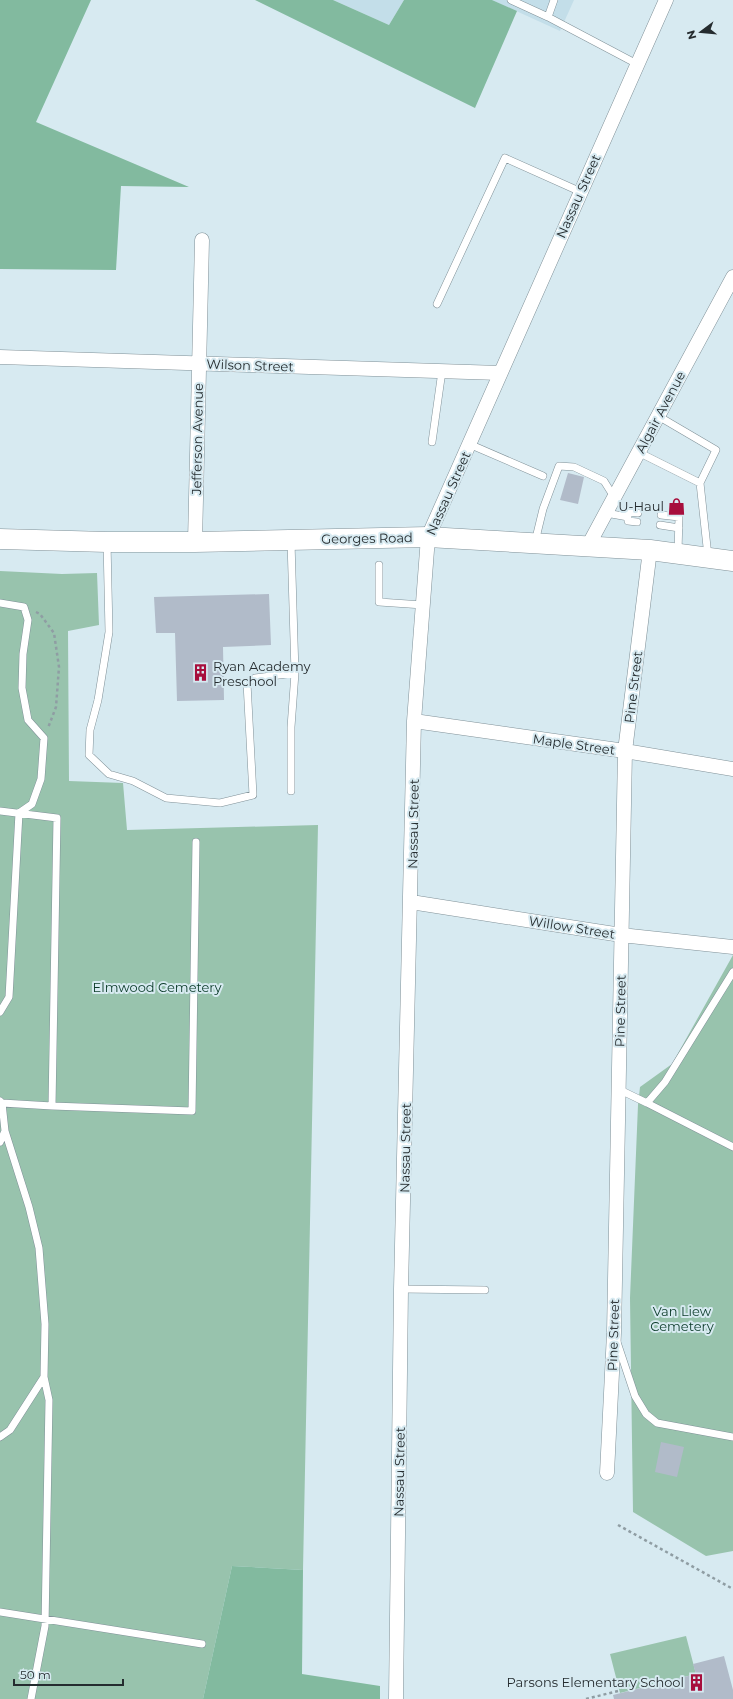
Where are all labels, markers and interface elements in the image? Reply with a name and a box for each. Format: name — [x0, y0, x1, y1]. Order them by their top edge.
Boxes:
north arrow — [681, 12, 721, 52]
text: N — [683, 29, 699, 41]
street label: Nassau Street — [552, 152, 604, 240]
street label: Wilson Street — [206, 355, 294, 375]
street label: Algair Avenue — [632, 368, 688, 456]
street label: Jefferson Avenue — [188, 383, 206, 496]
street label: Nassau Street — [422, 449, 474, 537]
shop icon: U-Haul — [667, 496, 687, 516]
place label: U-Haul — [618, 498, 664, 514]
street label: Georges Road — [321, 529, 413, 547]
street label: Pine Street — [621, 650, 645, 724]
place label: Ryan Academy Preschool — [213, 658, 312, 689]
building icon: Ryan Academy Preschool — [190, 663, 210, 683]
street label: Maple Street — [532, 730, 616, 758]
street label: Nassau Street — [404, 779, 422, 869]
street label: Willow Street — [528, 912, 616, 942]
street label: Pine Street — [611, 975, 629, 1047]
park label: Elmwood Cemetery — [92, 979, 222, 995]
street label: Nassau Street — [396, 1103, 414, 1193]
street label: Pine Street — [604, 1299, 622, 1371]
park label: Van Liew Cemetery — [650, 1303, 715, 1334]
street label: Nassau Street — [390, 1427, 408, 1517]
scale bar — [14, 1661, 123, 1687]
text: 50 m — [20, 1667, 51, 1682]
building icon: Parsons Elementary School — [687, 1672, 707, 1692]
place label: Parsons Elementary School — [506, 1674, 684, 1690]

